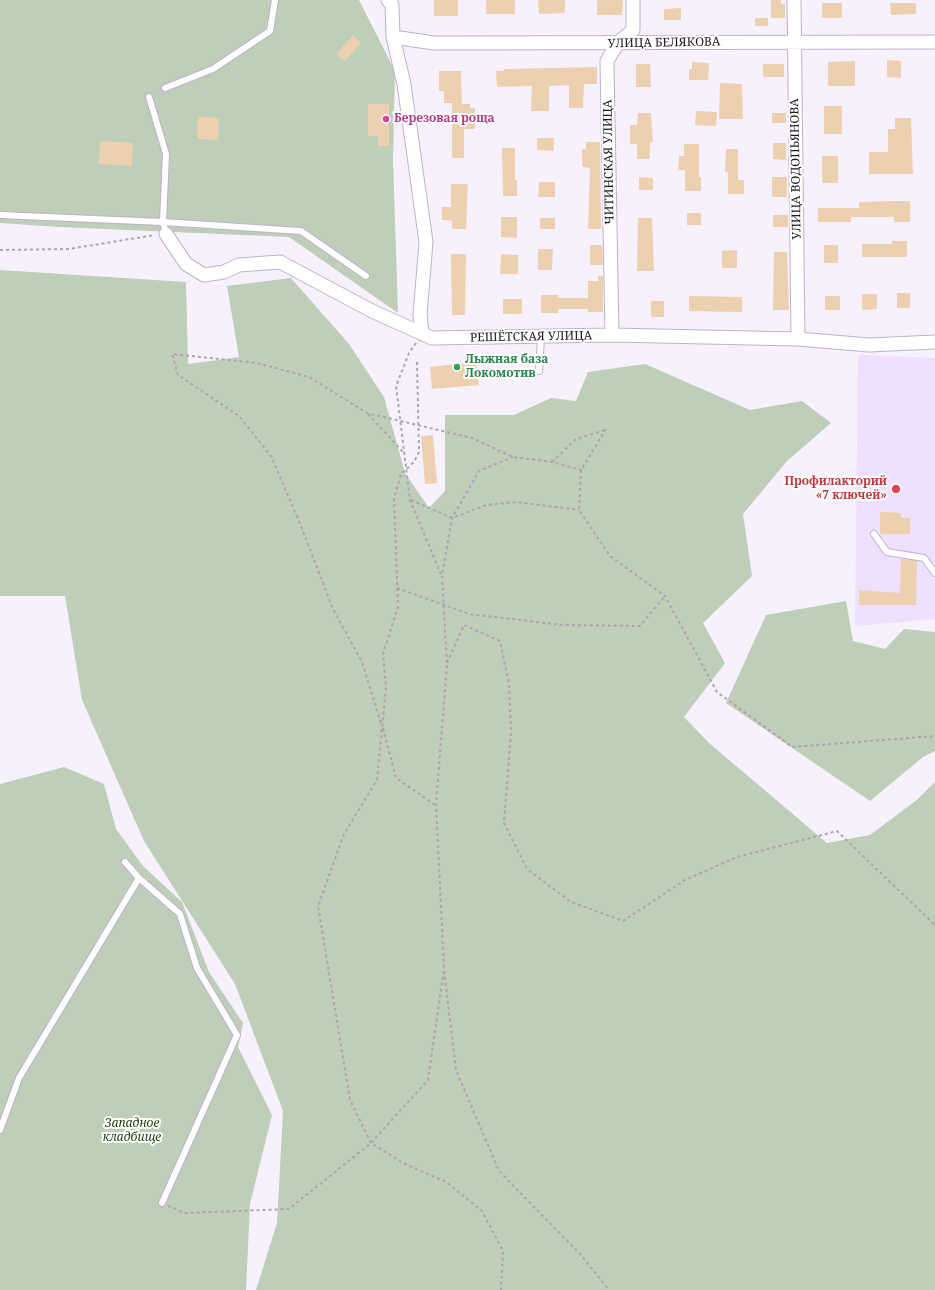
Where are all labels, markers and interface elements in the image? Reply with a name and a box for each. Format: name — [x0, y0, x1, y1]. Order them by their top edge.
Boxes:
street label: УЛИЦА БЕЛЯКОВА — [608, 35, 720, 51]
street label: УЛИЦА ВОДОПЬЯНОВА — [788, 98, 804, 240]
street label: ЧИТИНСКАЯ УЛИЦА — [601, 99, 617, 225]
place label: Березовая роща — [394, 112, 495, 126]
marker: Березовая роща — [381, 114, 391, 124]
street label: РЕШЁТСКАЯ УЛИЦА — [470, 329, 592, 345]
place label: Лыжная база Локомотив — [465, 353, 548, 381]
marker: Лыжная база Локомотив — [452, 362, 462, 372]
place label: Профилакторий «7 ключей» — [784, 475, 887, 503]
marker: Профилакторий «7 ключей» — [890, 483, 902, 495]
park label: Западное кладбище — [103, 1117, 161, 1145]

